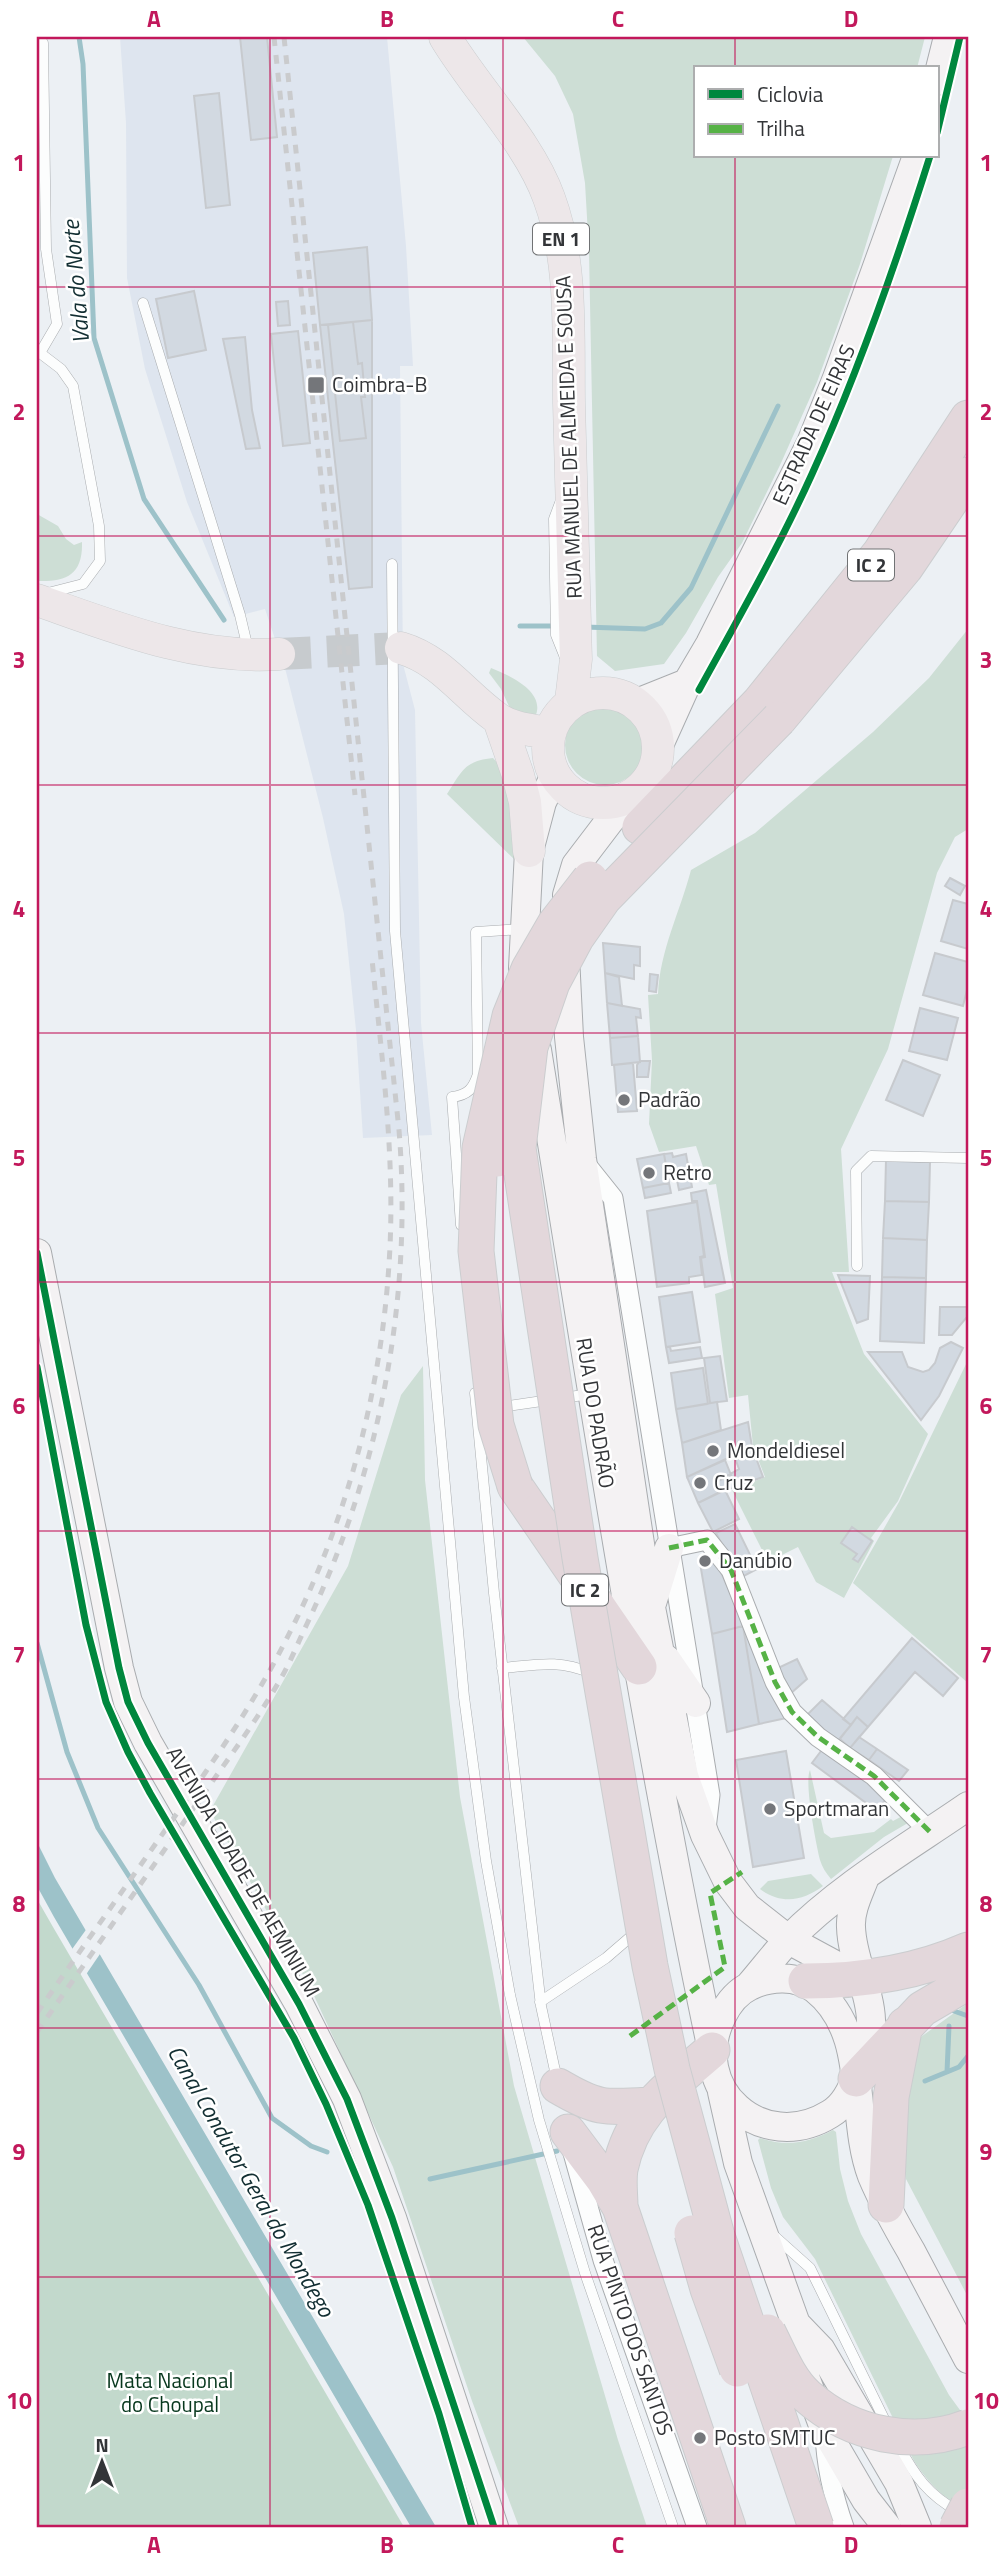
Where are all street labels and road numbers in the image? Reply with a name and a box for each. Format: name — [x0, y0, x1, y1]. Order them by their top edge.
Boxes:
road number: EN 1 — [533, 224, 589, 255]
street label: RUA MANUEL DE ALMEIDA E SOUSA — [546, 274, 590, 599]
street label: ESTRADA DE EIRAS — [763, 339, 863, 510]
road number: IC 2 — [848, 550, 894, 580]
street label: RUA DO PADRÃO — [568, 1335, 624, 1491]
road number: IC 2 — [562, 1574, 608, 1606]
street label: AVENIDA CIDADE DE AEMINIUM — [159, 1740, 329, 2003]
street label: RUA PINTO DOS SANTOS — [580, 2220, 682, 2440]

